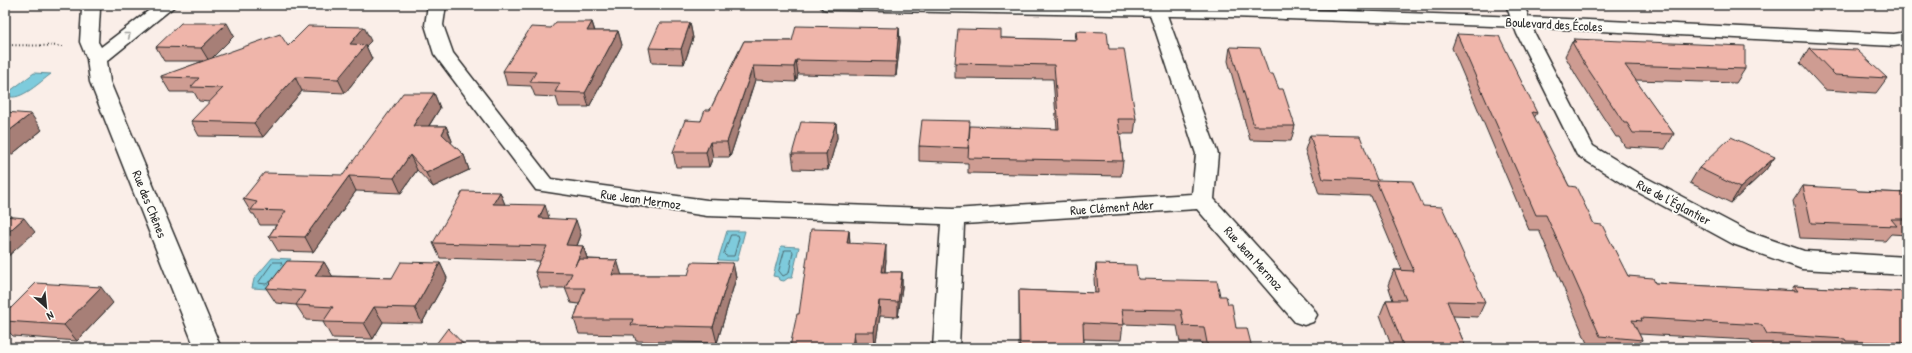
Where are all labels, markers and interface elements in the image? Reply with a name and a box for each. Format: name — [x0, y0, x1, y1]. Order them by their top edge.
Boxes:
street label: Boulevard des Écoles — [1505, 12, 1603, 36]
one-way arrow — [124, 33, 131, 40]
street label: Rue des Chênes — [128, 168, 172, 240]
street label: Rue de l'Églantier — [1634, 175, 1714, 229]
street label: Rue Jean Mermoz — [600, 184, 683, 214]
street label: Rue Clément Ader — [1069, 195, 1155, 219]
street label: Rue Jean Mermoz — [1220, 222, 1288, 294]
north arrow — [26, 287, 66, 327]
text: N — [45, 308, 56, 324]

